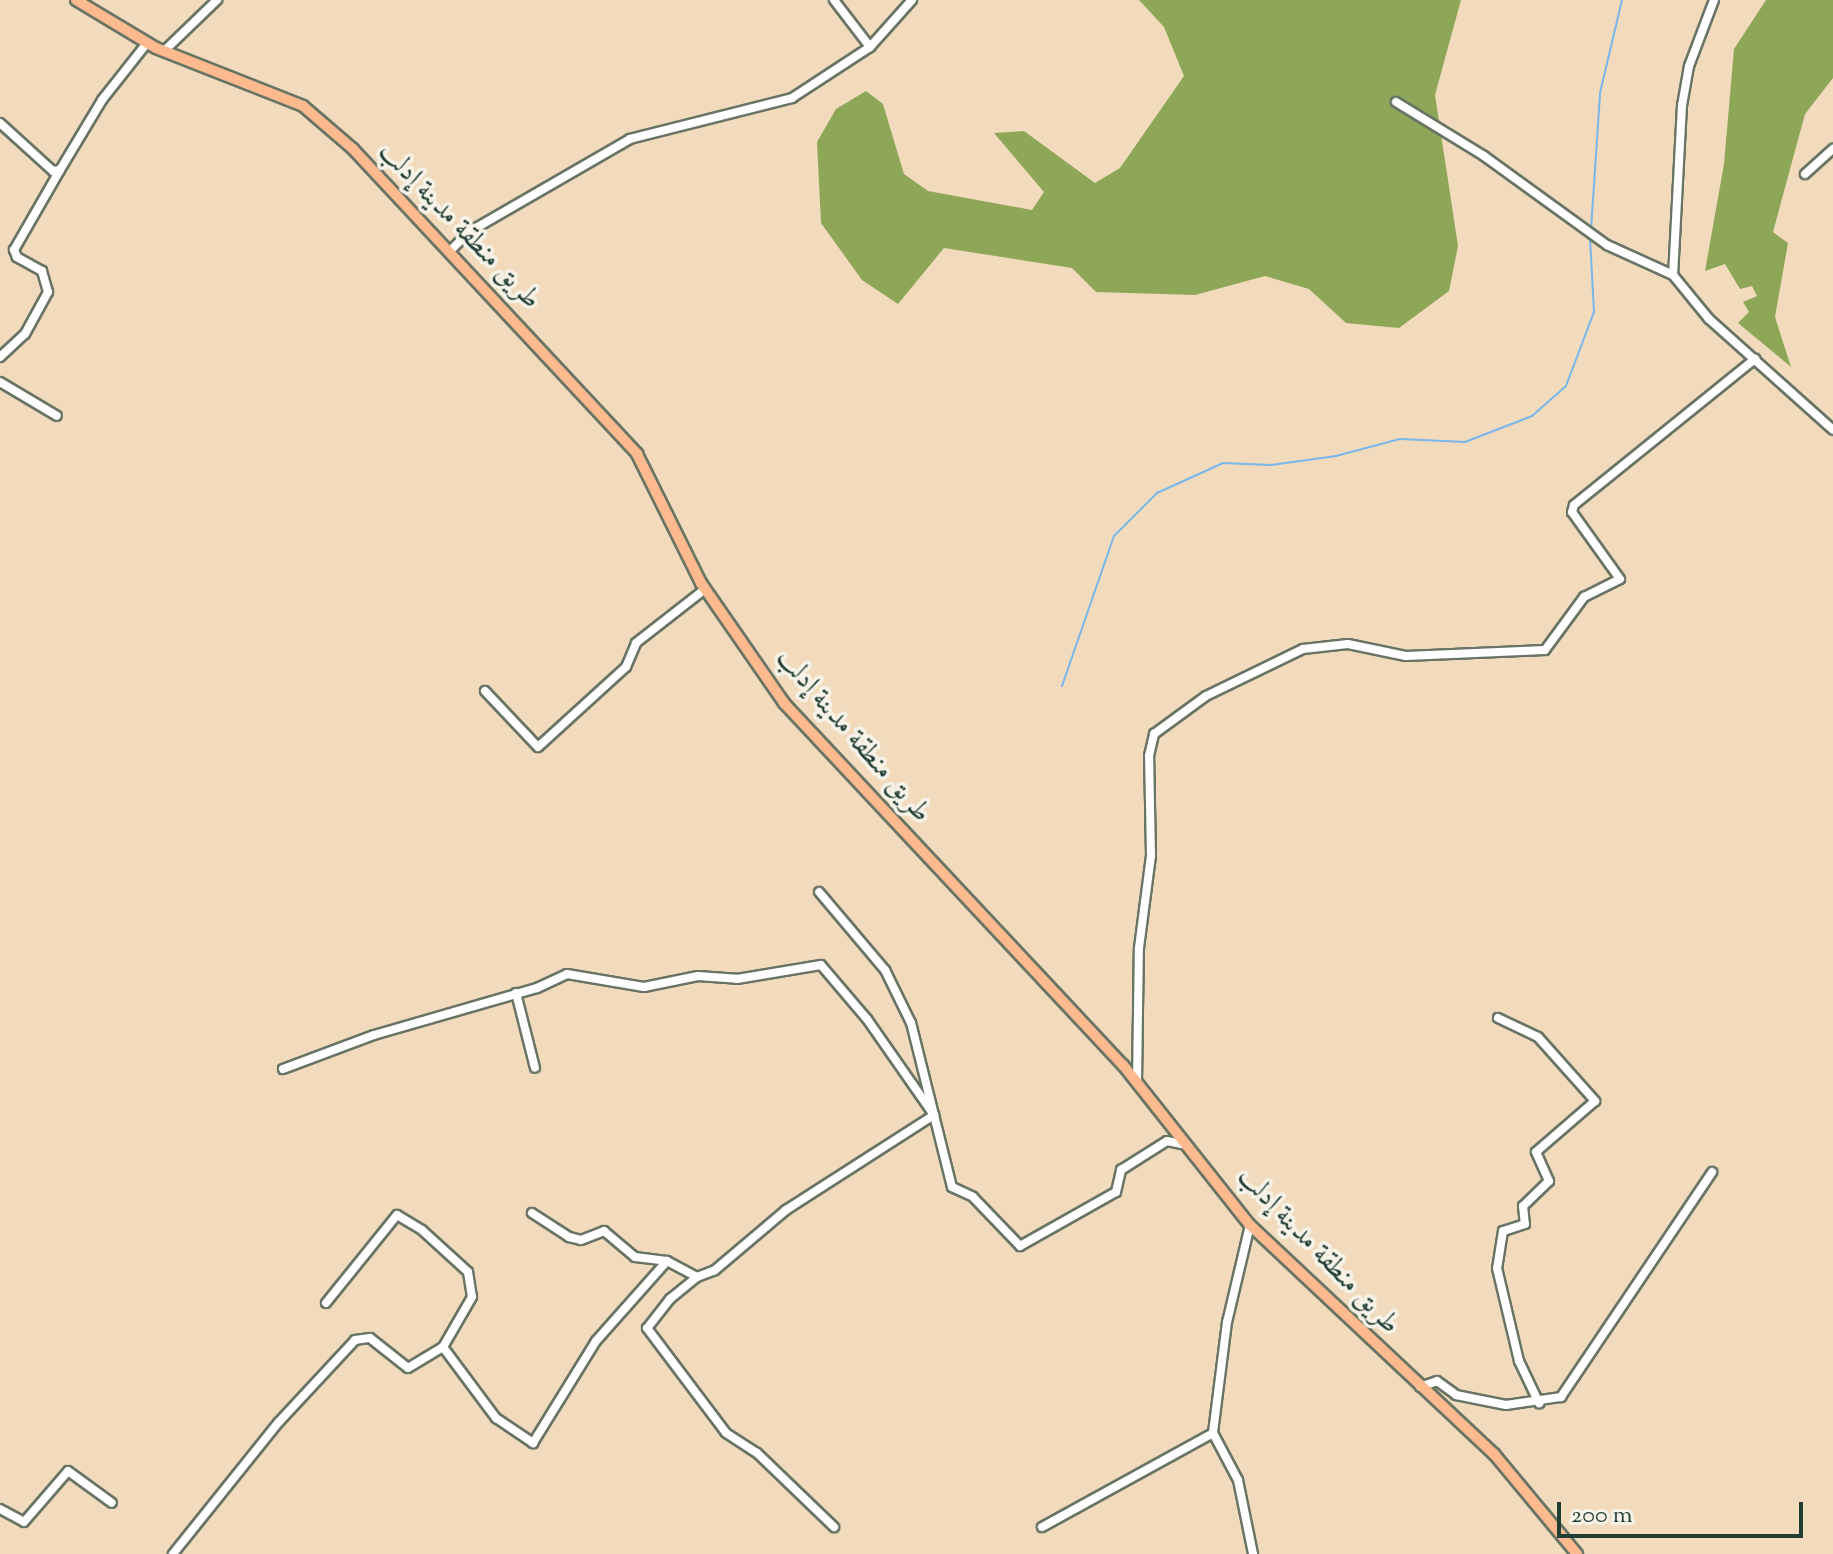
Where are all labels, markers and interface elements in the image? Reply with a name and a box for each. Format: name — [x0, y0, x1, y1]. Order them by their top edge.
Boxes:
street label: طريق منطقة مدينة إدلب — [371, 135, 547, 317]
street label: طريق منطقة مدينة إدلب — [768, 642, 938, 830]
street label: طريق منطقة مدينة إدلب — [1230, 1160, 1406, 1342]
scale bar — [1561, 1486, 1807, 1536]
text: 200 m — [1571, 1499, 1633, 1533]

